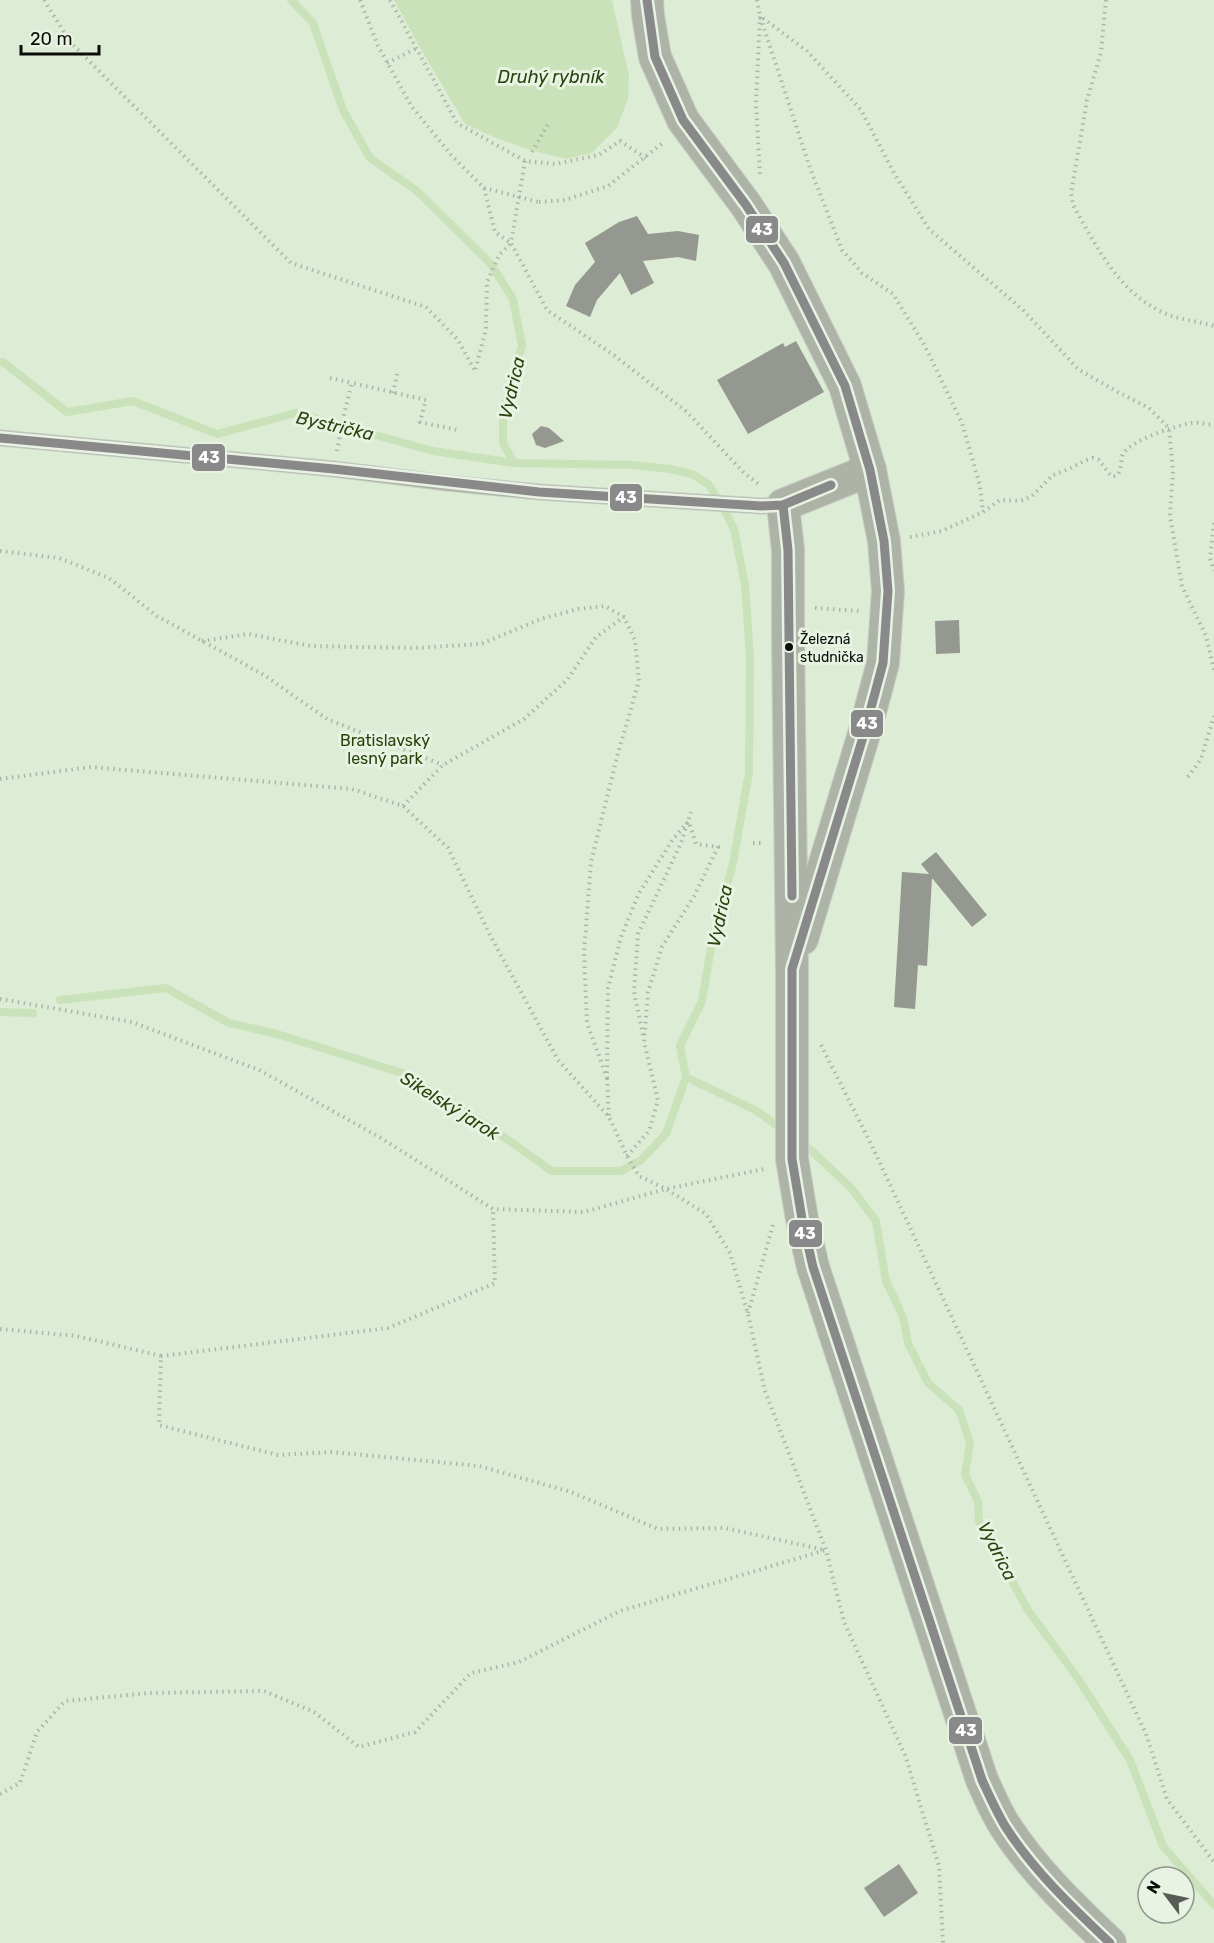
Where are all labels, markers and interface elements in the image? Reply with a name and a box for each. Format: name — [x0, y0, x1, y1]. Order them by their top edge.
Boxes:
scale bar — [21, 18, 99, 56]
text: 20 m — [30, 28, 72, 50]
water label: Druhý rybník — [498, 66, 605, 88]
line badge: 43 — [745, 215, 779, 244]
text: 43 — [751, 220, 773, 239]
water label: Vydrica — [494, 354, 530, 421]
water label: Bystrička — [294, 406, 376, 446]
line badge: 43 — [191, 443, 226, 472]
text: 43 — [198, 448, 220, 467]
line badge: 43 — [609, 483, 643, 512]
text: 43 — [615, 488, 637, 507]
place label: Železná studnička — [800, 630, 864, 666]
marker: Železná studnička — [783, 641, 795, 653]
line badge: 43 — [850, 709, 884, 738]
text: 43 — [856, 714, 878, 733]
park label: Bratislavský lesný park — [340, 731, 430, 768]
water label: Vydrica — [703, 882, 737, 949]
water label: Sikelský jarok — [396, 1067, 504, 1146]
line badge: 43 — [788, 1219, 823, 1248]
text: 43 — [794, 1224, 816, 1243]
water label: Vydrica — [973, 1518, 1021, 1585]
line badge: 43 — [948, 1716, 983, 1745]
text: 43 — [955, 1721, 977, 1740]
north arrow — [1136, 1865, 1196, 1925]
text: N — [1143, 1877, 1165, 1897]

